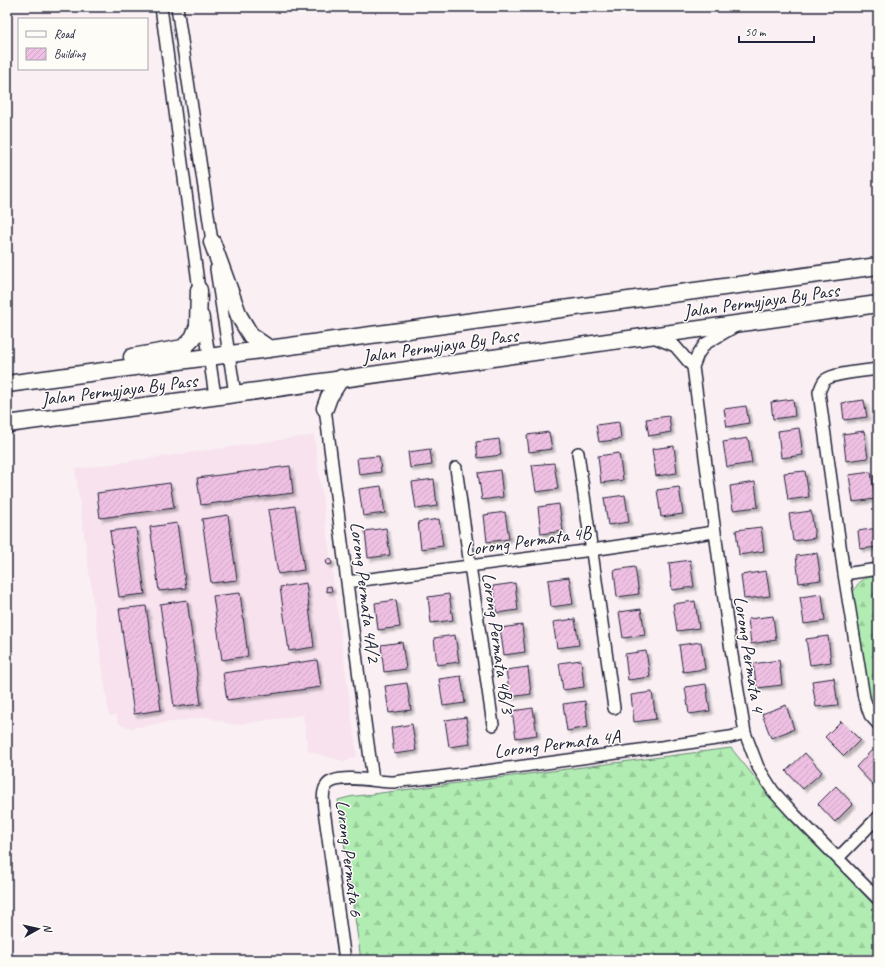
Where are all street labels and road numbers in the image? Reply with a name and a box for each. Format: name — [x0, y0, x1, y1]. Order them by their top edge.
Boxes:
street label: Jalan Permyjaya By Pass — [681, 278, 843, 324]
street label: Jalan Permyjaya By Pass — [360, 323, 522, 369]
street label: Jalan Permyjaya By Pass — [39, 368, 201, 412]
street label: Lorong Permata 4A/2 — [344, 520, 386, 665]
street label: Lorong Permata 4B — [464, 520, 594, 562]
street label: Lorong Permata 4B/3 — [476, 571, 520, 716]
street label: Lorong Permata 4 — [728, 594, 770, 716]
street label: Lorong Permata 4A — [493, 724, 623, 764]
street label: Lorong Permata 6 — [330, 799, 368, 919]

